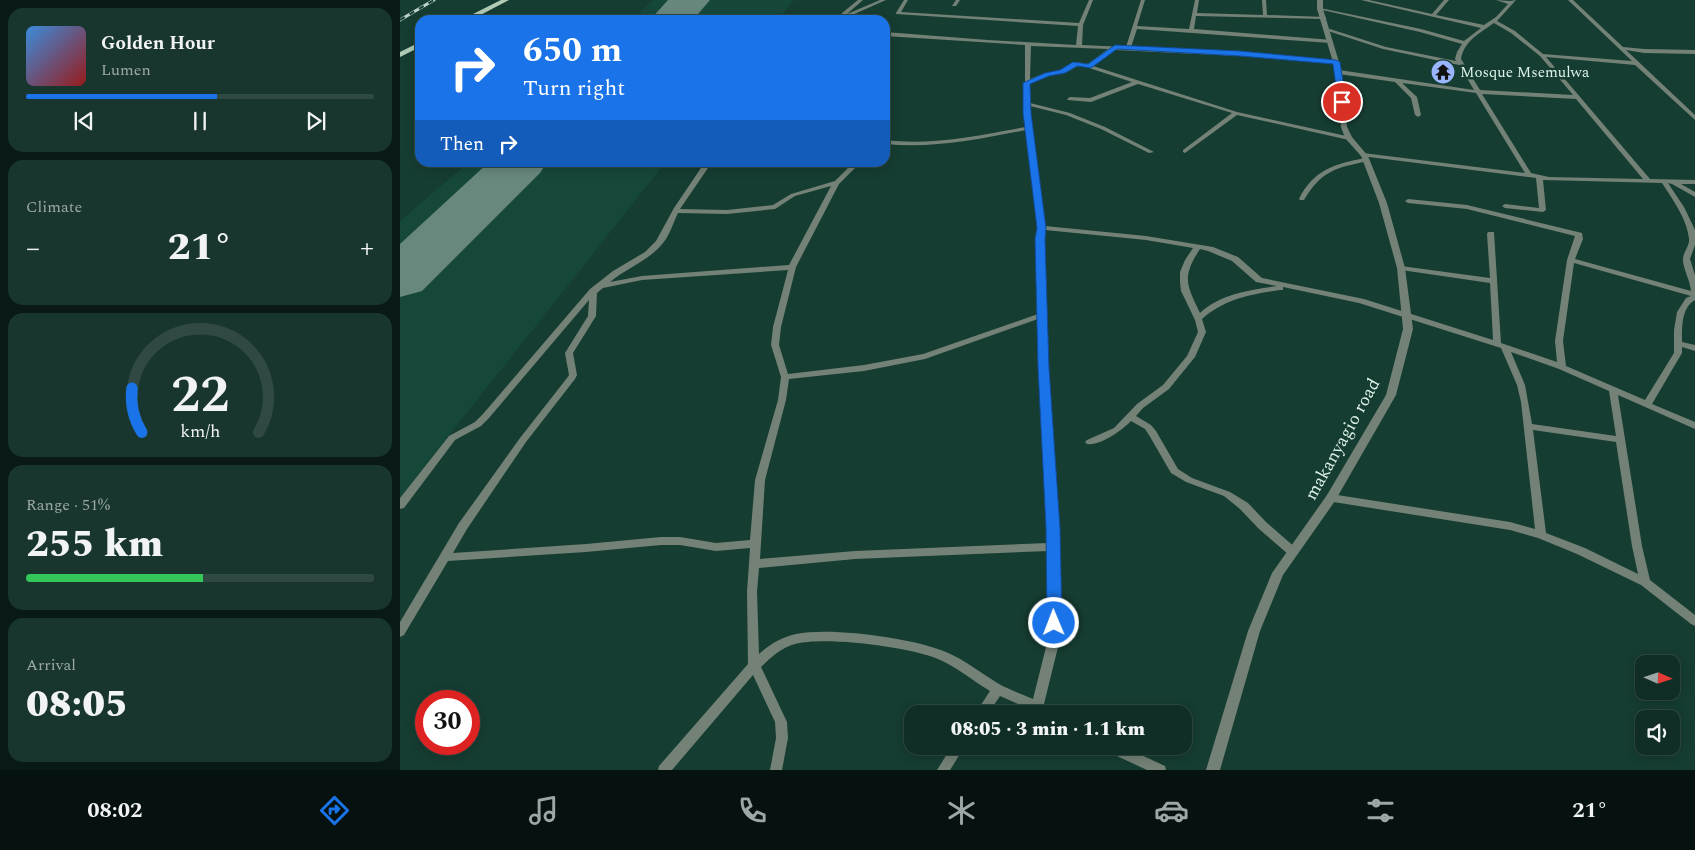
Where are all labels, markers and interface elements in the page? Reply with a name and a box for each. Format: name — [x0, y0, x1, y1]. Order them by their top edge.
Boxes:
text: 650 m — [523, 24, 622, 77]
text: Golden Hour — [101, 29, 215, 58]
icon: right — [440, 35, 505, 100]
text: Lumen — [101, 58, 151, 82]
temple icon: Mosque Msemulwa — [1430, 59, 1456, 85]
place label: Mosque Msemulwa — [1460, 61, 1590, 84]
text: Turn right — [523, 72, 625, 105]
pin — [1321, 81, 1363, 123]
icon: arrive — [1328, 88, 1356, 116]
icon: previous — [70, 107, 98, 135]
icon: pause — [186, 107, 214, 135]
icon: next — [302, 107, 330, 135]
text: Then — [440, 130, 484, 159]
icon: right — [494, 130, 522, 158]
text: Climate — [26, 195, 82, 219]
text: 21° — [168, 219, 232, 277]
text: − — [26, 227, 40, 270]
text: + — [360, 227, 374, 270]
text: 22 — [171, 356, 229, 435]
street label: makanyagio road — [1298, 373, 1387, 505]
text: km/h — [180, 418, 220, 445]
text: Range · 51% — [26, 493, 110, 517]
text: 255 km — [26, 516, 163, 574]
position arrow — [1027, 596, 1079, 648]
text: Arrival — [26, 653, 76, 677]
north arrow — [1635, 655, 1680, 700]
map controls — [1635, 655, 1680, 755]
text: 08:05 — [26, 676, 128, 734]
speed limit sign: 30 — [415, 690, 480, 755]
button: sound — [1635, 710, 1680, 755]
text: 08:05 · 3 min · 1.1 km — [951, 715, 1145, 744]
icon: directions — [317, 793, 352, 828]
icon: music — [526, 793, 561, 828]
icon: phone — [735, 793, 770, 828]
icon: climate — [944, 793, 979, 828]
icon: car — [1154, 793, 1189, 828]
icon: filters — [1363, 793, 1398, 828]
text: 08:02 — [87, 794, 142, 827]
text: 21° — [1572, 794, 1608, 827]

